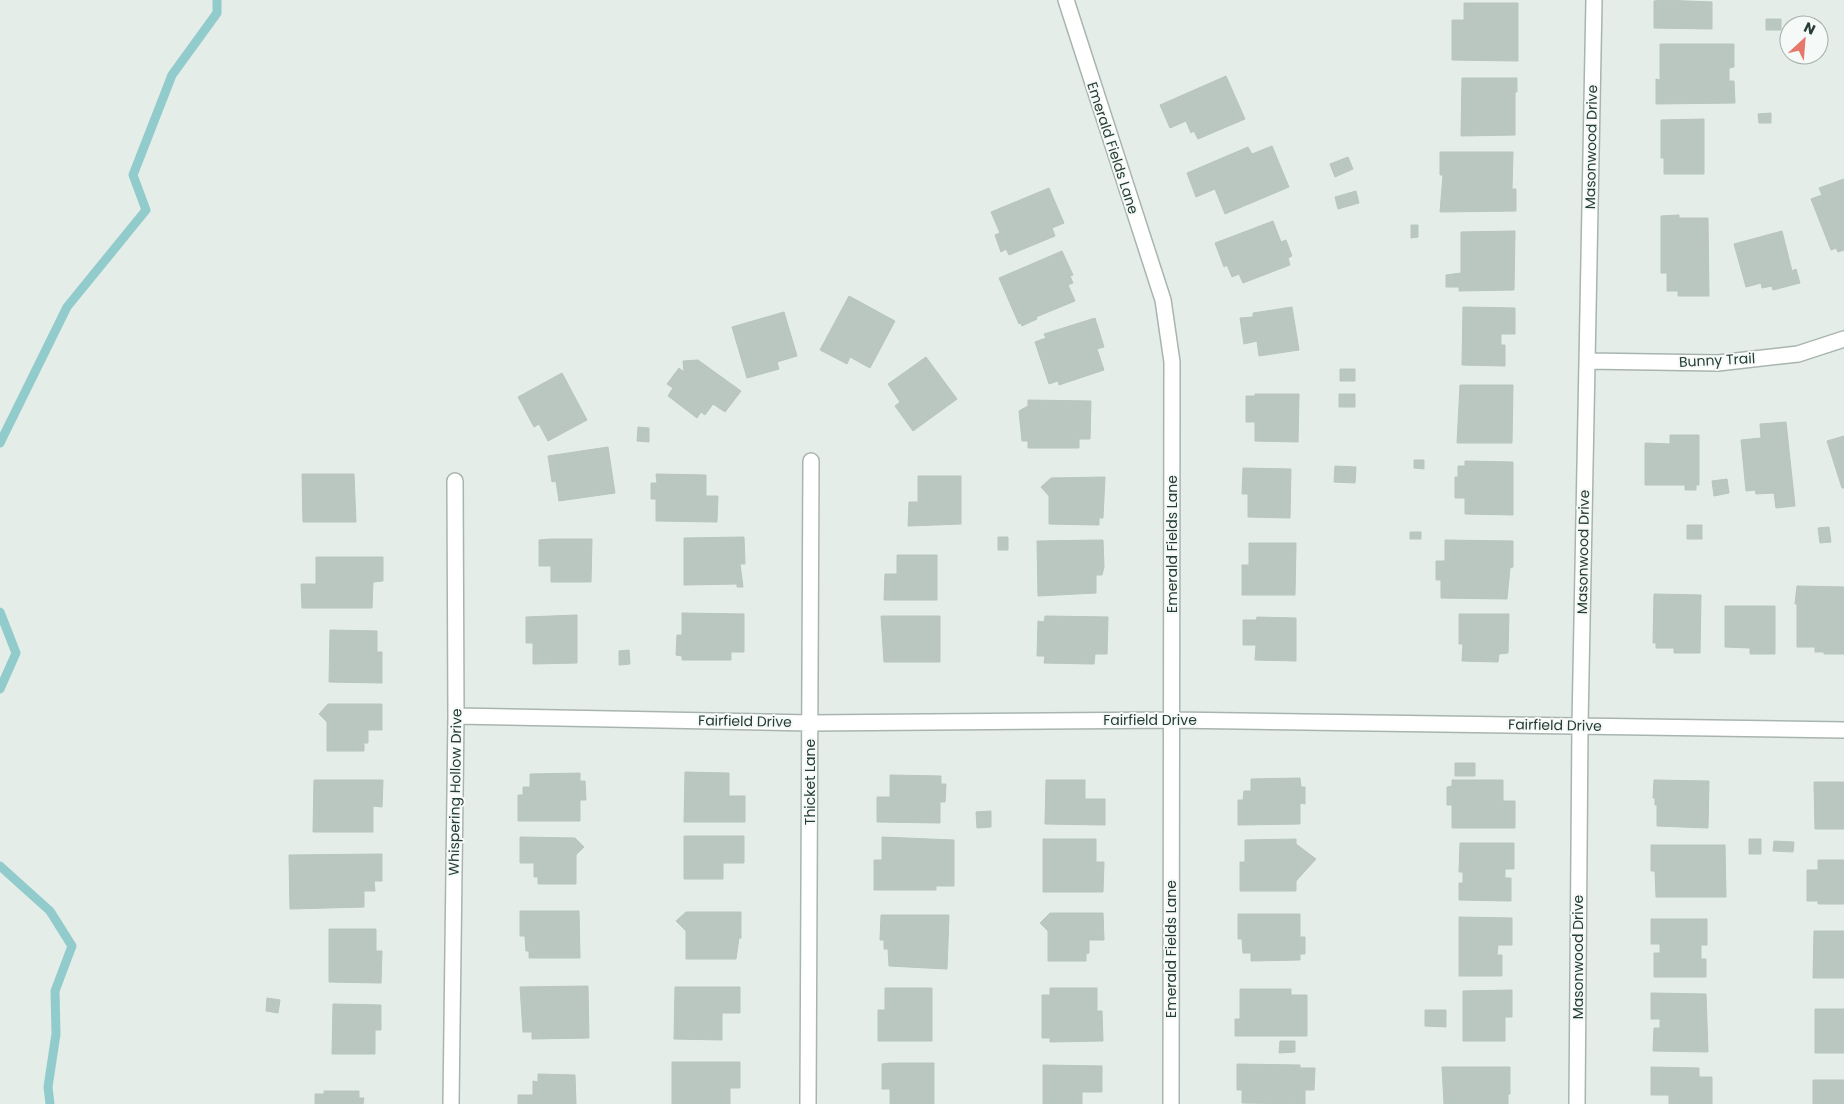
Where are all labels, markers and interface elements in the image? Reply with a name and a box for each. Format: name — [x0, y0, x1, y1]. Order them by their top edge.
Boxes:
north arrow — [1779, 15, 1829, 65]
text: N — [1801, 17, 1819, 40]
street label: Emerald Fields Lane — [1082, 79, 1144, 217]
street label: Masonwood Drive — [1580, 84, 1602, 209]
street label: Bunny Trail — [1678, 348, 1756, 372]
street label: Emerald Fields Lane — [1162, 475, 1182, 613]
street label: Masonwood Drive — [1572, 489, 1594, 614]
street label: Whispering Hollow Drive — [444, 708, 466, 876]
street label: Fairfield Drive — [698, 710, 792, 732]
street label: Fairfield Drive — [1103, 710, 1197, 730]
street label: Fairfield Drive — [1508, 714, 1602, 736]
street label: Thicket Lane — [800, 739, 820, 825]
street label: Emerald Fields Lane — [1161, 880, 1181, 1018]
street label: Masonwood Drive — [1568, 894, 1588, 1019]

